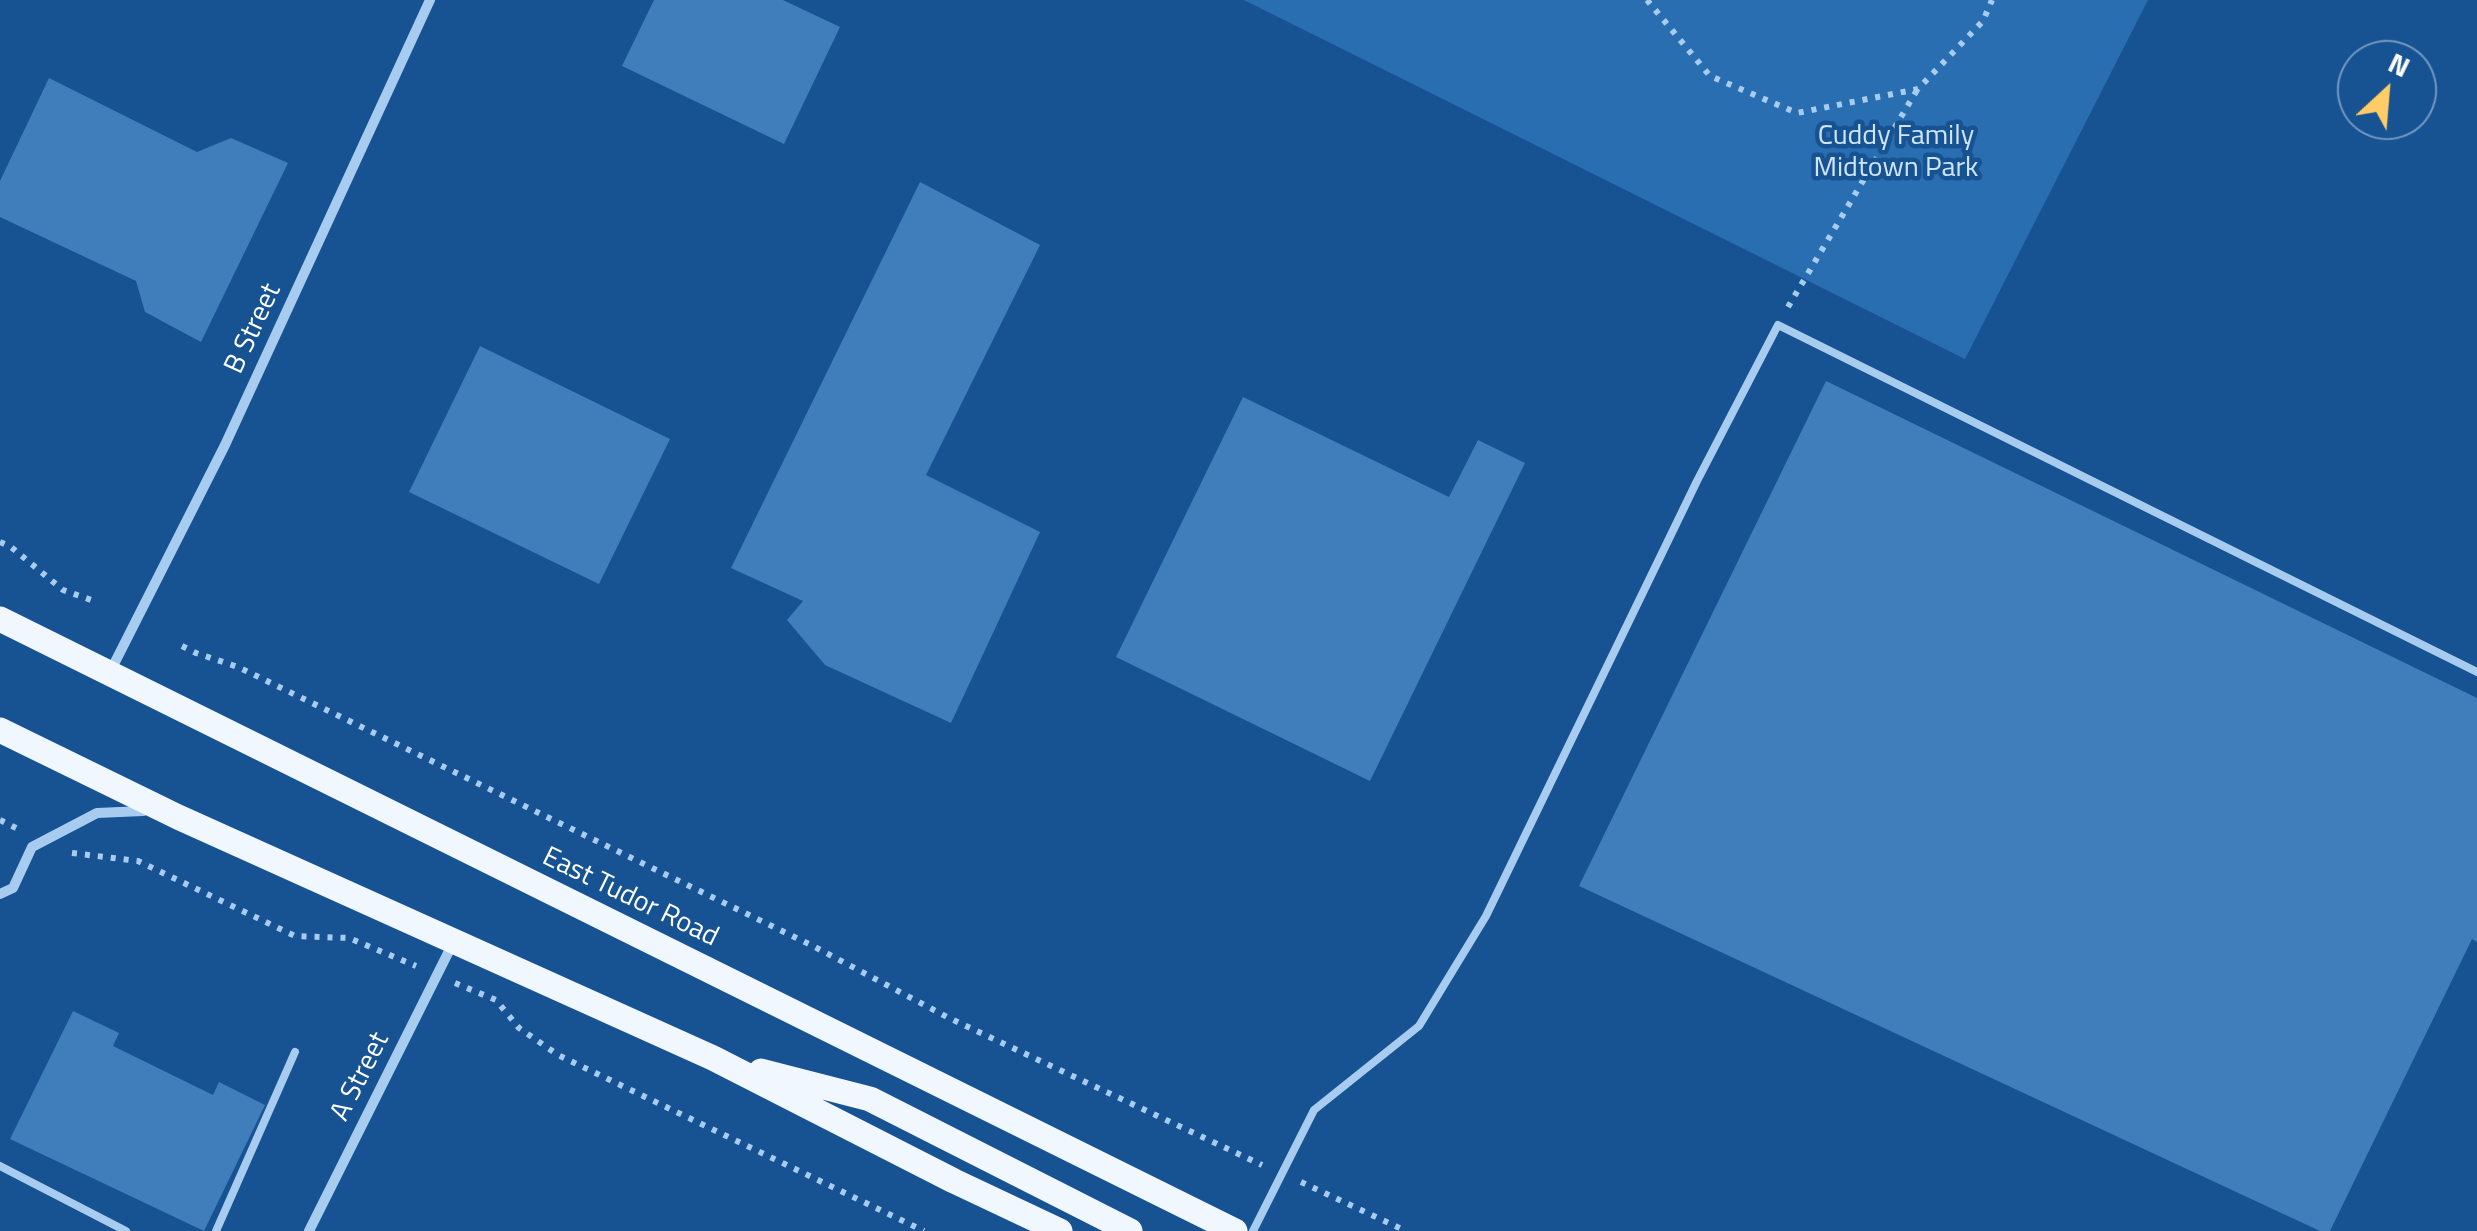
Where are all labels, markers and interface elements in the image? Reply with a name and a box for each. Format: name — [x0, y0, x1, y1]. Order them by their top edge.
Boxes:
north arrow — [2337, 40, 2437, 140]
text: N — [2381, 41, 2418, 88]
park label: Cuddy Family Midtown Park — [1813, 120, 1979, 186]
street label: B Street — [219, 279, 289, 379]
street label: East Tudor Road — [536, 841, 724, 955]
street label: A Street — [324, 1027, 398, 1127]

